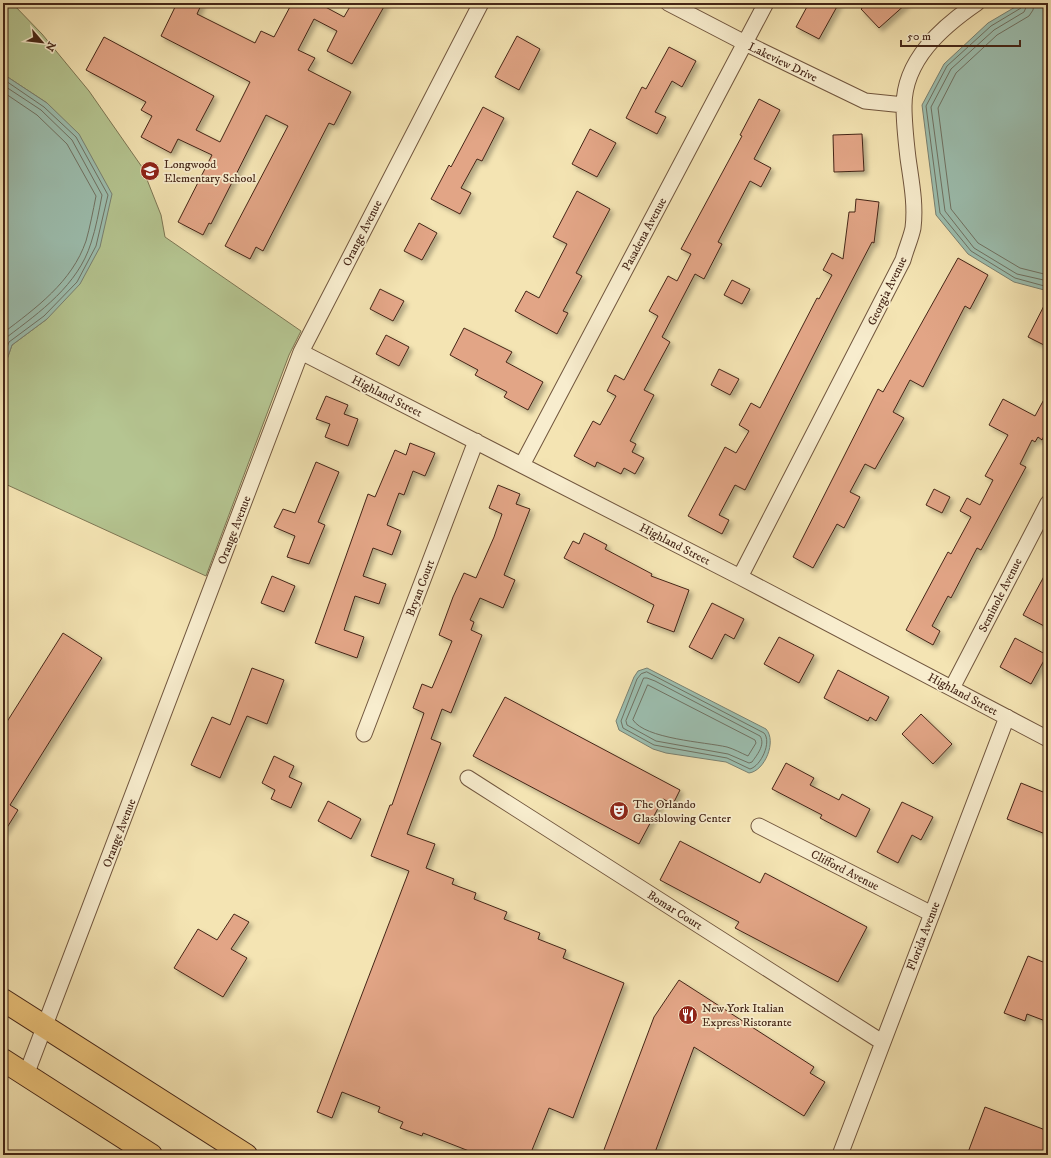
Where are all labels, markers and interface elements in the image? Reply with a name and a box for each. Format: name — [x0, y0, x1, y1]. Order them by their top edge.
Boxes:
north arrow — [22, 22, 62, 62]
scale bar — [901, 22, 1020, 48]
text: 50 m — [907, 29, 931, 44]
text: N — [42, 39, 58, 53]
street label: Lakeview Drive — [746, 39, 820, 86]
place label: Longwood Elementary School — [164, 157, 256, 186]
school or university icon: Longwood Elementary School — [139, 160, 161, 182]
street label: Pasadena Avenue — [619, 195, 670, 273]
street label: Orange Avenue — [339, 198, 386, 269]
street label: Georgia Avenue — [864, 254, 911, 328]
street label: Highland Street — [349, 372, 425, 421]
street label: Orange Avenue — [215, 494, 254, 567]
street label: Highland Street — [637, 520, 713, 569]
street label: Seminole Avenue — [975, 556, 1026, 635]
street label: Bryan Court — [403, 558, 438, 619]
street label: Highland Street — [925, 670, 1000, 719]
street label: Orange Avenue — [100, 797, 139, 870]
place label: The Orlando Glassblowing Center — [633, 797, 731, 826]
theatre icon: The Orlando Glassblowing Center — [608, 800, 630, 822]
street label: Clifford Avenue — [808, 847, 882, 894]
street label: Bomar Court — [644, 887, 705, 933]
street label: Florida Avenue — [903, 900, 943, 973]
place label: New York Italian Express Ristorante — [702, 1001, 792, 1030]
restaurant icon: New York Italian Express Ristorante — [677, 1004, 699, 1026]

